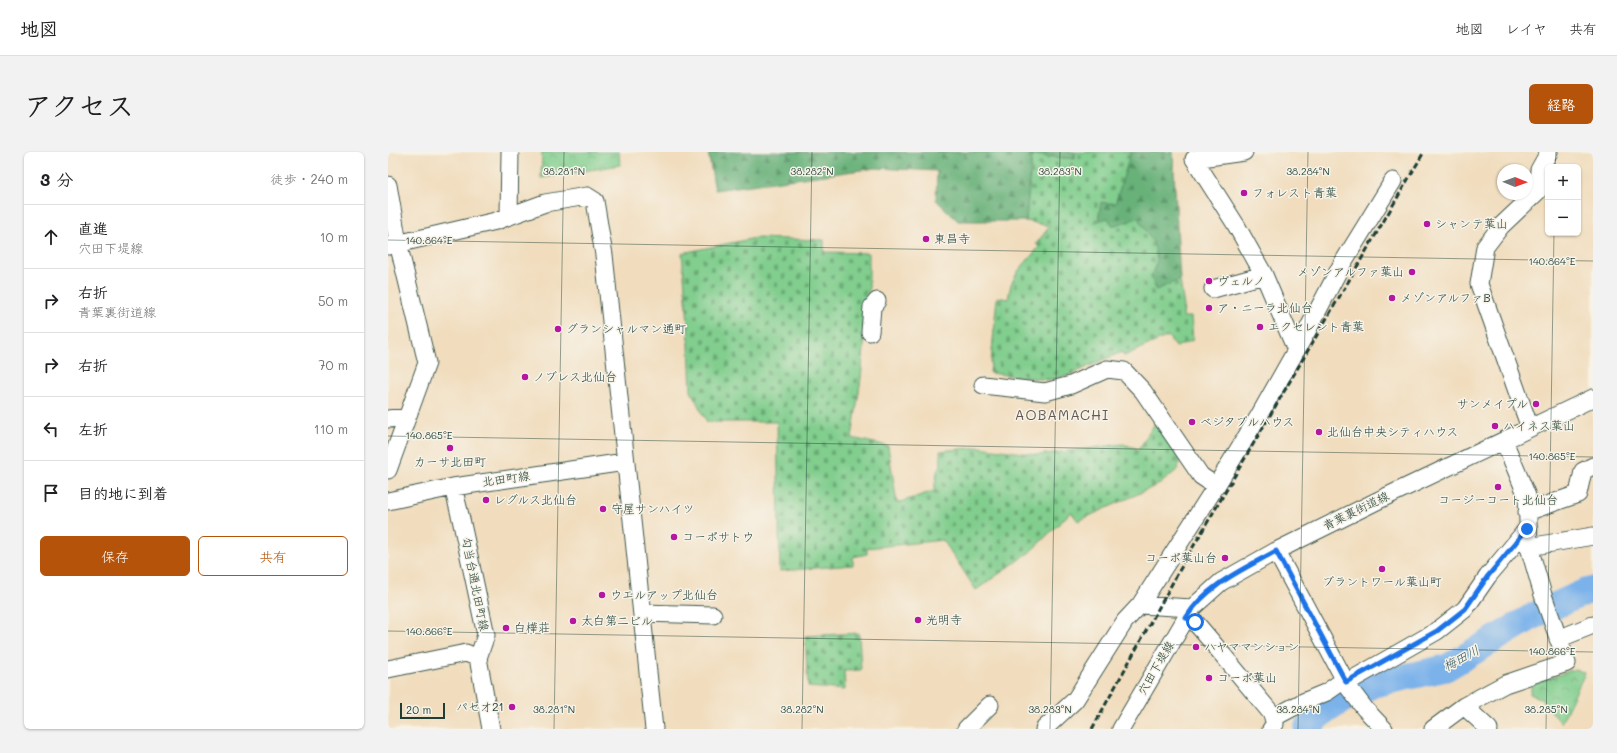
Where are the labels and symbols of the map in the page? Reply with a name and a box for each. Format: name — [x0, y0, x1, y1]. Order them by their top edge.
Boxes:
text: 38.281°N — [543, 164, 585, 178]
text: 38.282°N — [790, 164, 834, 178]
text: 38.283°N — [1038, 164, 1082, 178]
text: 38.284°N — [1286, 164, 1330, 178]
north arrow — [1497, 164, 1533, 200]
place label: フォレスト青葉 — [1252, 184, 1337, 200]
marker: フォレスト青葉 — [1239, 188, 1249, 198]
place label: シャンテ葉山 — [1435, 215, 1508, 231]
marker: シャンテ葉山 — [1422, 219, 1432, 229]
place label: 東昌寺 — [934, 230, 970, 246]
text: 140.864°E — [405, 233, 453, 247]
marker: 東昌寺 — [921, 234, 931, 244]
text: 140.864°E — [1528, 254, 1576, 268]
place label: メゾンアルファ葉山 — [1297, 263, 1404, 279]
marker: メゾンアルファ葉山 — [1407, 267, 1417, 277]
place label: ヴェルノ — [1217, 272, 1265, 288]
marker: ヴェルノ — [1204, 276, 1214, 286]
place label: メゾンアルファB — [1400, 289, 1491, 305]
marker: メゾンアルファB — [1387, 293, 1397, 303]
place label: ア・ニーラ北仙台 — [1217, 299, 1313, 315]
marker: ア・ニーラ北仙台 — [1204, 303, 1214, 313]
place label: エクセレント青葉 — [1268, 318, 1364, 334]
place label: グランシャルマン通町 — [566, 320, 686, 336]
marker: エクセレント青葉 — [1255, 322, 1265, 332]
marker: グランシャルマン通町 — [553, 324, 563, 334]
place label: ノブレス北仙台 — [533, 368, 617, 384]
marker: ノブレス北仙台 — [520, 372, 530, 382]
place label: サンメイプル — [1457, 395, 1528, 411]
marker: サンメイプル — [1531, 399, 1541, 409]
district label: AOBAMACHI — [1015, 405, 1109, 424]
place label: ベジタブルハウス — [1200, 413, 1294, 429]
marker: ベジタブルハウス — [1187, 417, 1197, 427]
place label: ハイネス葉山 — [1503, 417, 1575, 433]
marker: ハイネス葉山 — [1490, 421, 1500, 431]
place label: 北仙台中央シティハウス — [1327, 423, 1458, 439]
marker: 北仙台中央シティハウス — [1314, 427, 1324, 437]
text: 140.865°E — [406, 428, 453, 442]
marker: カーサ北田町 — [445, 443, 455, 453]
text: 140.865°E — [1529, 449, 1576, 463]
place label: カーサ北田町 — [414, 453, 486, 469]
street label: 北田町線 — [481, 467, 531, 489]
marker: コージーコート北仙台 — [1493, 482, 1503, 492]
street label: 青葉裏街道線 — [1320, 487, 1391, 533]
place label: レグルス北仙台 — [494, 491, 577, 507]
place label: コージーコート北仙台 — [1438, 491, 1558, 507]
marker: レグルス北仙台 — [481, 495, 491, 505]
place label: 守屋サンハイツ — [611, 500, 695, 516]
marker: 守屋サンハイツ — [598, 504, 608, 514]
route end — [1518, 520, 1536, 538]
place label: コーポサトウ — [682, 528, 754, 544]
marker: コーポサトウ — [669, 532, 679, 542]
street label: 勾当台通北田町線 — [459, 535, 493, 632]
place label: コーポ葉山台 — [1145, 549, 1217, 565]
marker: コーポ葉山台 — [1220, 553, 1230, 563]
marker: ブラントワール葉山町 — [1377, 564, 1387, 574]
place label: ブラントワール葉山町 — [1322, 573, 1442, 589]
place label: ウエルアップ北仙台 — [610, 586, 718, 602]
marker: ウエルアップ北仙台 — [597, 590, 607, 600]
place label: 光明寺 — [926, 611, 962, 627]
place label: 太白第二ビル — [581, 612, 653, 628]
route start — [1186, 613, 1204, 631]
marker: 光明寺 — [913, 615, 923, 625]
marker: 太白第二ビル — [568, 616, 578, 626]
place label: 白樺荘 — [514, 619, 550, 635]
marker: 白樺荘 — [501, 623, 511, 633]
text: 140.866°E — [405, 624, 453, 638]
street label: 穴田下堤線 — [1133, 638, 1177, 697]
place label: ハヤママンション — [1204, 638, 1300, 654]
water label: 梅田川 — [1440, 641, 1482, 674]
marker: ハヤママンション — [1191, 642, 1201, 652]
text: 140.866°E — [1528, 644, 1576, 658]
place label: コーポ葉山 — [1217, 669, 1277, 685]
marker: コーポ葉山 — [1204, 673, 1214, 683]
place label: パセオ21 — [456, 698, 504, 714]
scale bar — [400, 701, 445, 720]
marker: パセオ21 — [507, 702, 517, 712]
text: 38.281°N — [533, 702, 575, 716]
text: 38.282°N — [780, 702, 824, 716]
text: 38.283°N — [1028, 702, 1072, 716]
text: 38.284°N — [1276, 702, 1320, 716]
text: 38.285°N — [1524, 702, 1568, 716]

